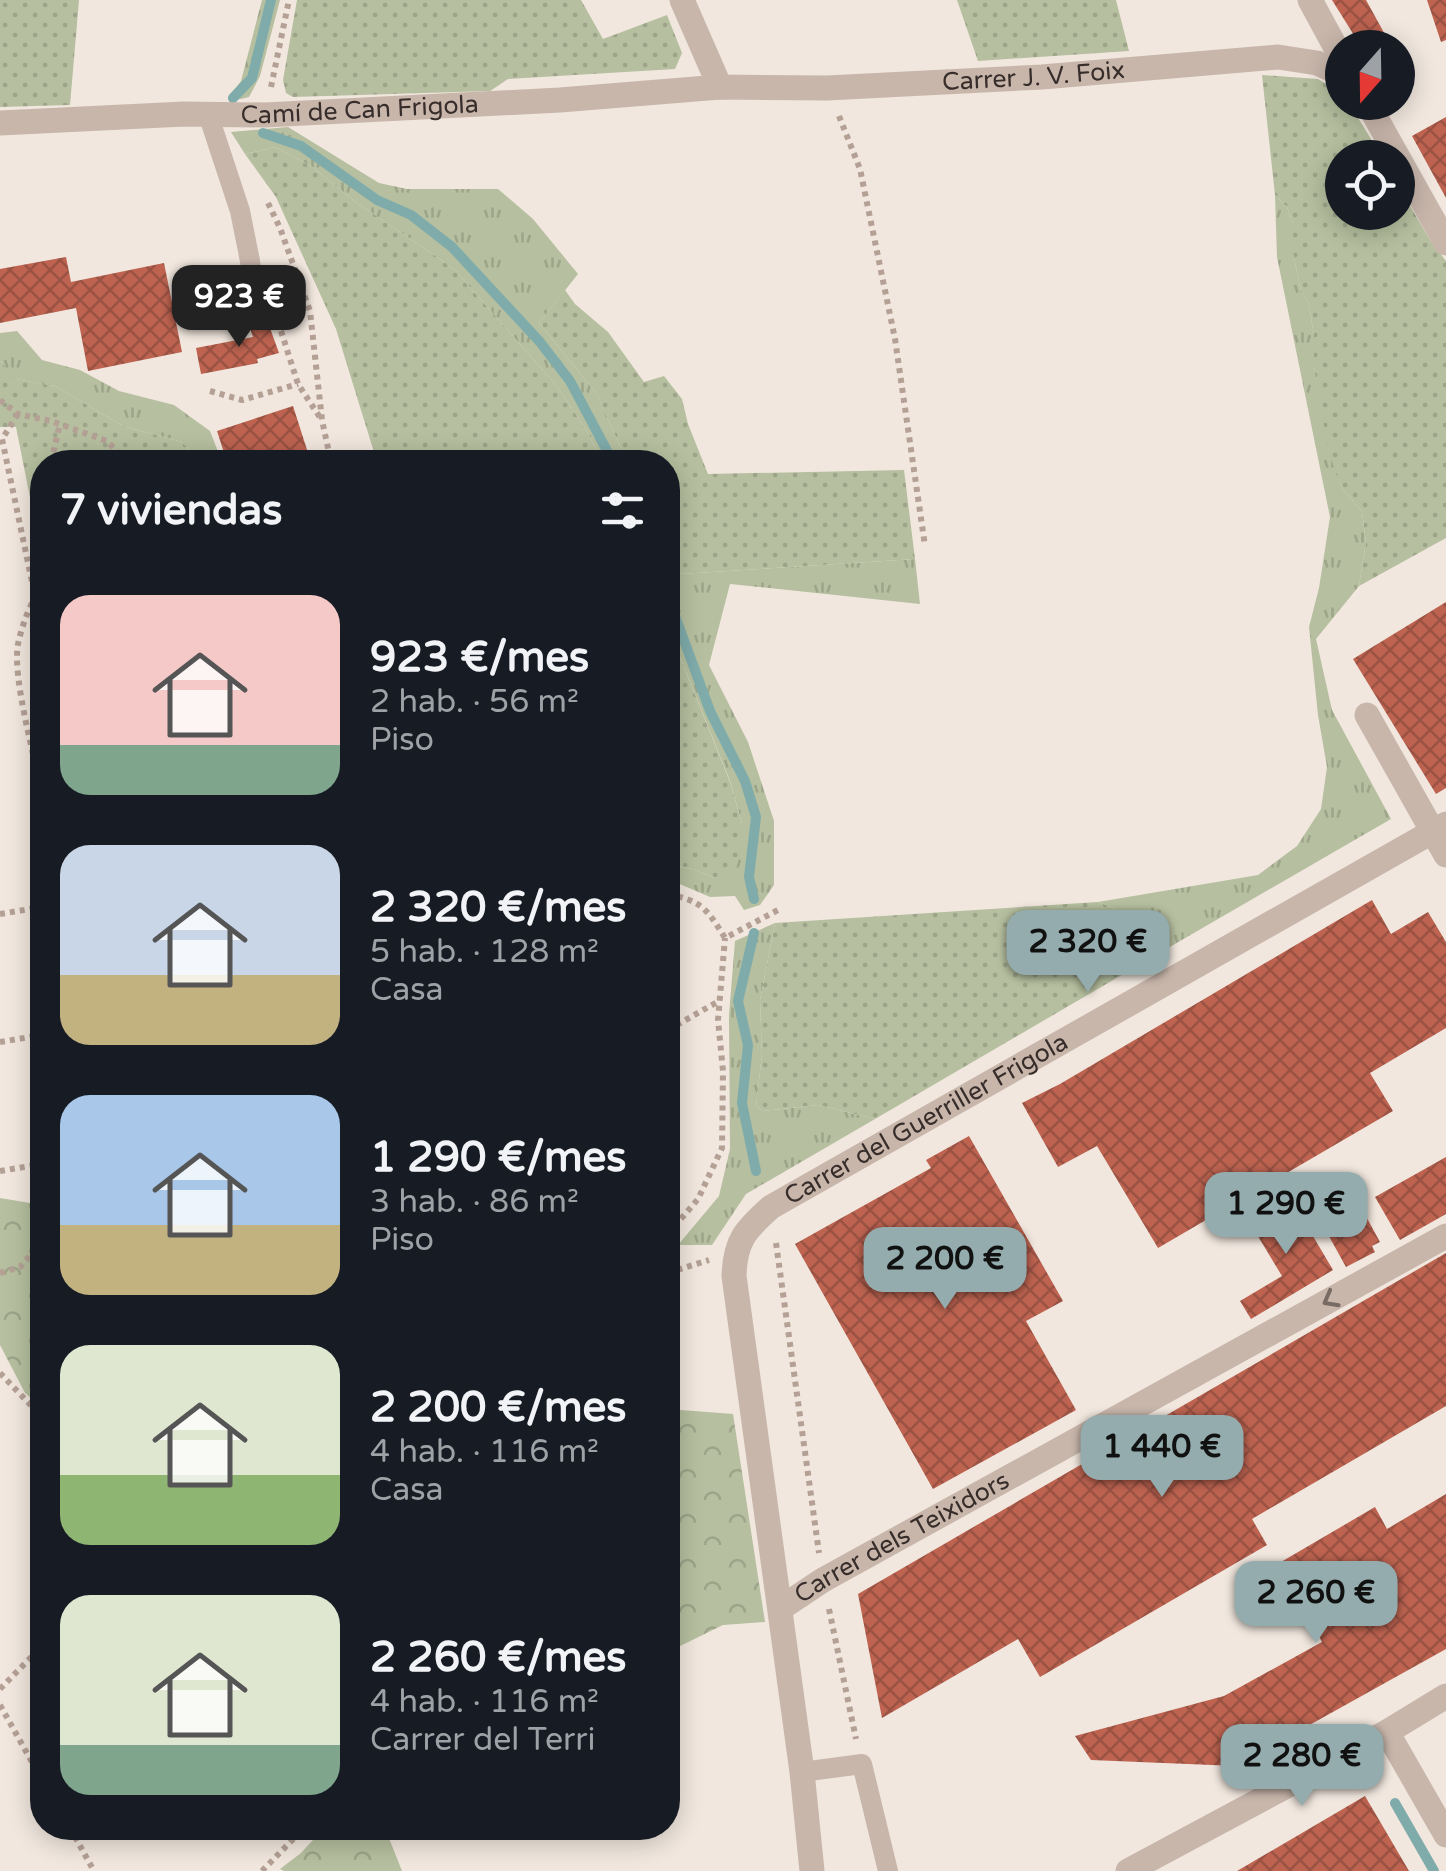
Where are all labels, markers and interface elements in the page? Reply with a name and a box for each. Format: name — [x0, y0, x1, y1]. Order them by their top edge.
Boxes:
north arrow — [1325, 30, 1415, 120]
map controls — [1325, 30, 1415, 230]
street label: Carrer J. V. Foix — [941, 55, 1126, 97]
street label: Camí de Can Frigola — [240, 89, 479, 130]
button: locate — [1325, 140, 1415, 230]
pin: 923 € — [169, 265, 309, 350]
text: 923 € — [194, 278, 284, 316]
icon: filters — [595, 483, 650, 538]
text: 7 viviendas — [60, 485, 282, 536]
text: 923 €/mes — [370, 632, 589, 683]
icon: home — [140, 635, 260, 755]
text: 2 hab. · 56 m² — [370, 683, 579, 721]
text: Piso — [370, 721, 434, 759]
text: 2 320 €/mes — [370, 882, 626, 933]
icon: home — [140, 885, 260, 1005]
pin: 2 320 € — [996, 910, 1180, 995]
text: 2 320 € — [1029, 923, 1147, 961]
text: 5 hab. · 128 m² — [370, 933, 599, 971]
text: Casa — [370, 971, 444, 1009]
street label: Carrer del Guerriller Frigola — [779, 1027, 1073, 1211]
text: 1 290 €/mes — [370, 1132, 626, 1183]
icon: home — [140, 1135, 260, 1255]
pin: 1 290 € — [1194, 1172, 1378, 1257]
text: 3 hab. · 86 m² — [370, 1183, 579, 1221]
text: 1 290 € — [1227, 1185, 1345, 1223]
text: Piso — [370, 1221, 434, 1259]
pin: 2 200 € — [853, 1227, 1037, 1312]
text: 2 200 € — [886, 1240, 1004, 1278]
one-way arrow — [1323, 1287, 1341, 1307]
text: 2 200 €/mes — [370, 1382, 626, 1433]
icon: home — [140, 1385, 260, 1505]
pin: 1 440 € — [1070, 1415, 1254, 1500]
text: 1 440 € — [1103, 1428, 1221, 1466]
text: 4 hab. · 116 m² — [370, 1433, 599, 1471]
street label: Carrer dels Teixidors — [789, 1465, 1014, 1610]
text: Casa — [370, 1471, 444, 1509]
pin: 2 260 € — [1224, 1561, 1408, 1646]
text: 2 260 € — [1257, 1574, 1375, 1612]
text: 2 260 €/mes — [370, 1632, 626, 1683]
icon: home — [140, 1635, 260, 1755]
text: 4 hab. · 116 m² — [370, 1683, 599, 1721]
text: Carrer del Terri — [370, 1721, 596, 1759]
pin: 2 280 € — [1210, 1724, 1394, 1809]
text: 2 280 € — [1243, 1737, 1361, 1775]

